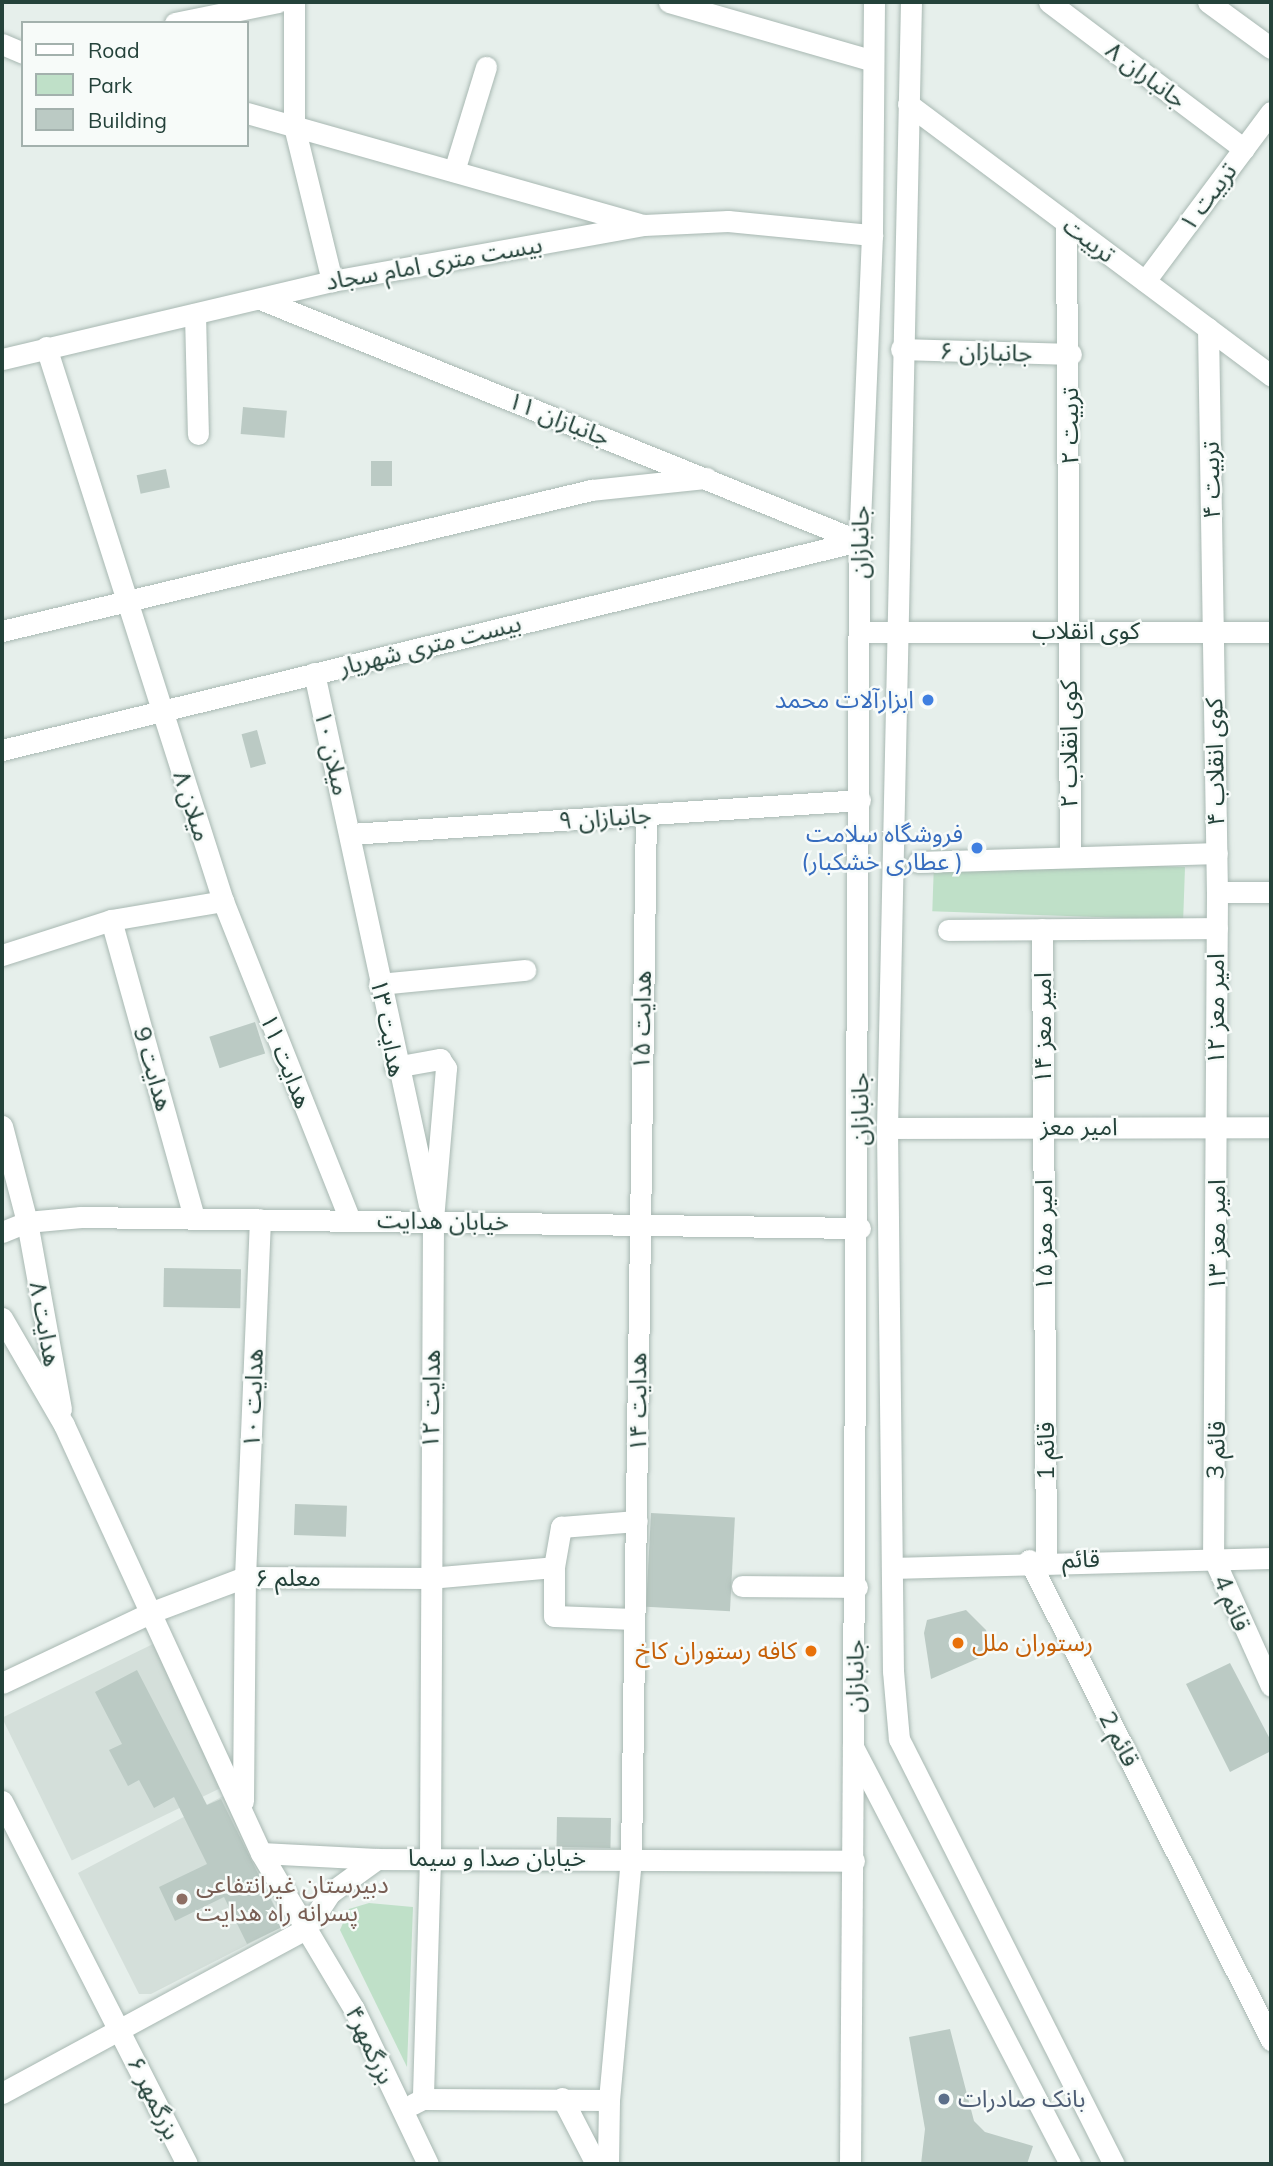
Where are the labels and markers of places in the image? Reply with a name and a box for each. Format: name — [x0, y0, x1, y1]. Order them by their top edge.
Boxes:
place label: ابزارآلات محمد — [775, 686, 914, 714]
marker: ابزارآلات محمد — [920, 692, 936, 708]
place label: فروشگاه سلامت (عطاری خشکبار ) — [801, 820, 963, 876]
marker: فروشگاه سلامت (عطاری خشکبار ) — [969, 840, 985, 856]
place label: رستوران ملل — [972, 1629, 1093, 1657]
marker: رستوران ملل — [950, 1635, 966, 1651]
place label: کافه رستوران کاخ — [635, 1637, 797, 1665]
marker: کافه رستوران کاخ — [803, 1643, 819, 1659]
place label: دبیرستان غیرانتفاعی پسرانه راه هدایت — [196, 1871, 389, 1927]
marker: دبیرستان غیرانتفاعی پسرانه راه هدایت — [174, 1891, 190, 1907]
place label: بانک صادرات — [958, 2085, 1085, 2113]
marker: بانک صادرات — [936, 2091, 952, 2107]

